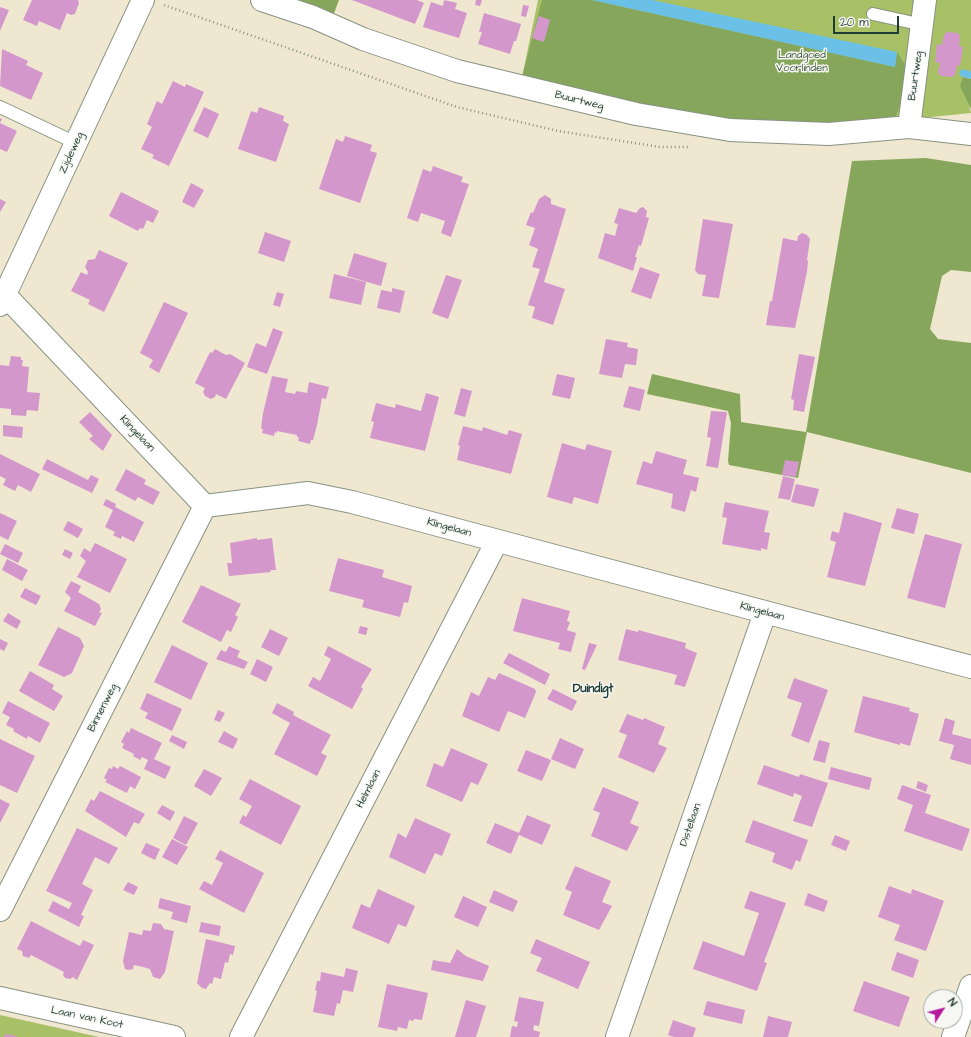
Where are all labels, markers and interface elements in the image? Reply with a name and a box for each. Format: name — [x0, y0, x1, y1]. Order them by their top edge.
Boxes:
scale bar — [835, 8, 901, 34]
text: 20 m — [840, 14, 869, 31]
park label: Landgoed Voorlinden — [776, 49, 828, 75]
street label: Buurtweg — [906, 50, 926, 102]
street label: Buurtweg — [553, 89, 605, 113]
street label: Zijdeweg — [57, 130, 87, 176]
street label: Klingelaan — [116, 413, 158, 455]
street label: Klingelaan — [425, 516, 473, 540]
street label: Klingelaan — [738, 600, 786, 624]
street label: Binnenweg — [85, 682, 121, 734]
district label: Duindigt — [573, 682, 613, 696]
street label: Helmlaan — [354, 768, 384, 810]
street label: Distellaan — [677, 802, 705, 848]
north arrow — [923, 989, 963, 1029]
text: N — [944, 995, 960, 1009]
street label: Laan van Koot — [50, 1004, 124, 1032]

